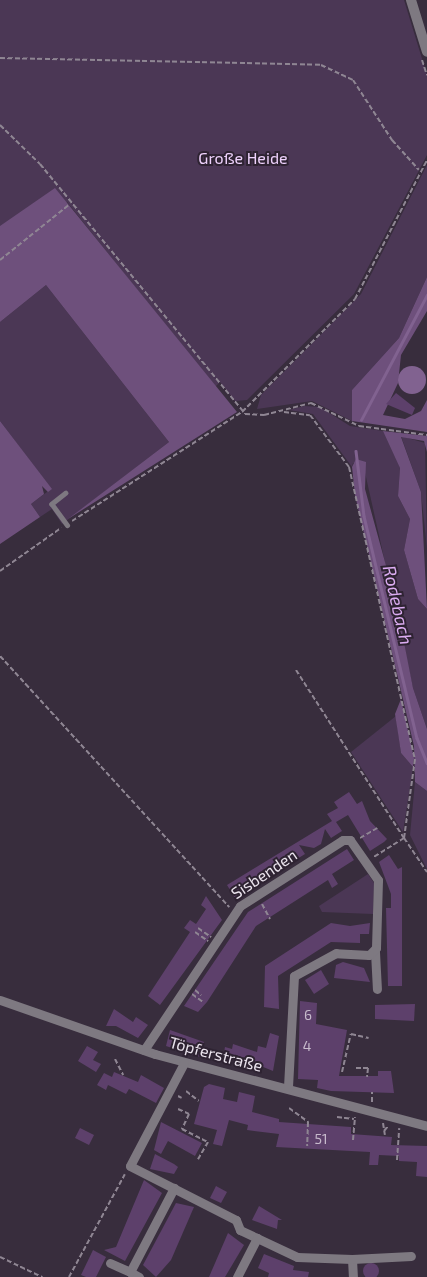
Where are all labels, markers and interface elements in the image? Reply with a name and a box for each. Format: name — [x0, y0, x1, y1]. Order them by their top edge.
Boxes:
park label: Große Heide — [198, 148, 288, 168]
water label: Rodebach — [378, 563, 418, 647]
street label: Sisbenden — [227, 845, 301, 903]
house number: 6 — [304, 1007, 312, 1023]
street label: Töpferstraße — [167, 1032, 265, 1076]
house number: 4 — [303, 1038, 311, 1054]
house number: 51 — [314, 1131, 328, 1147]

